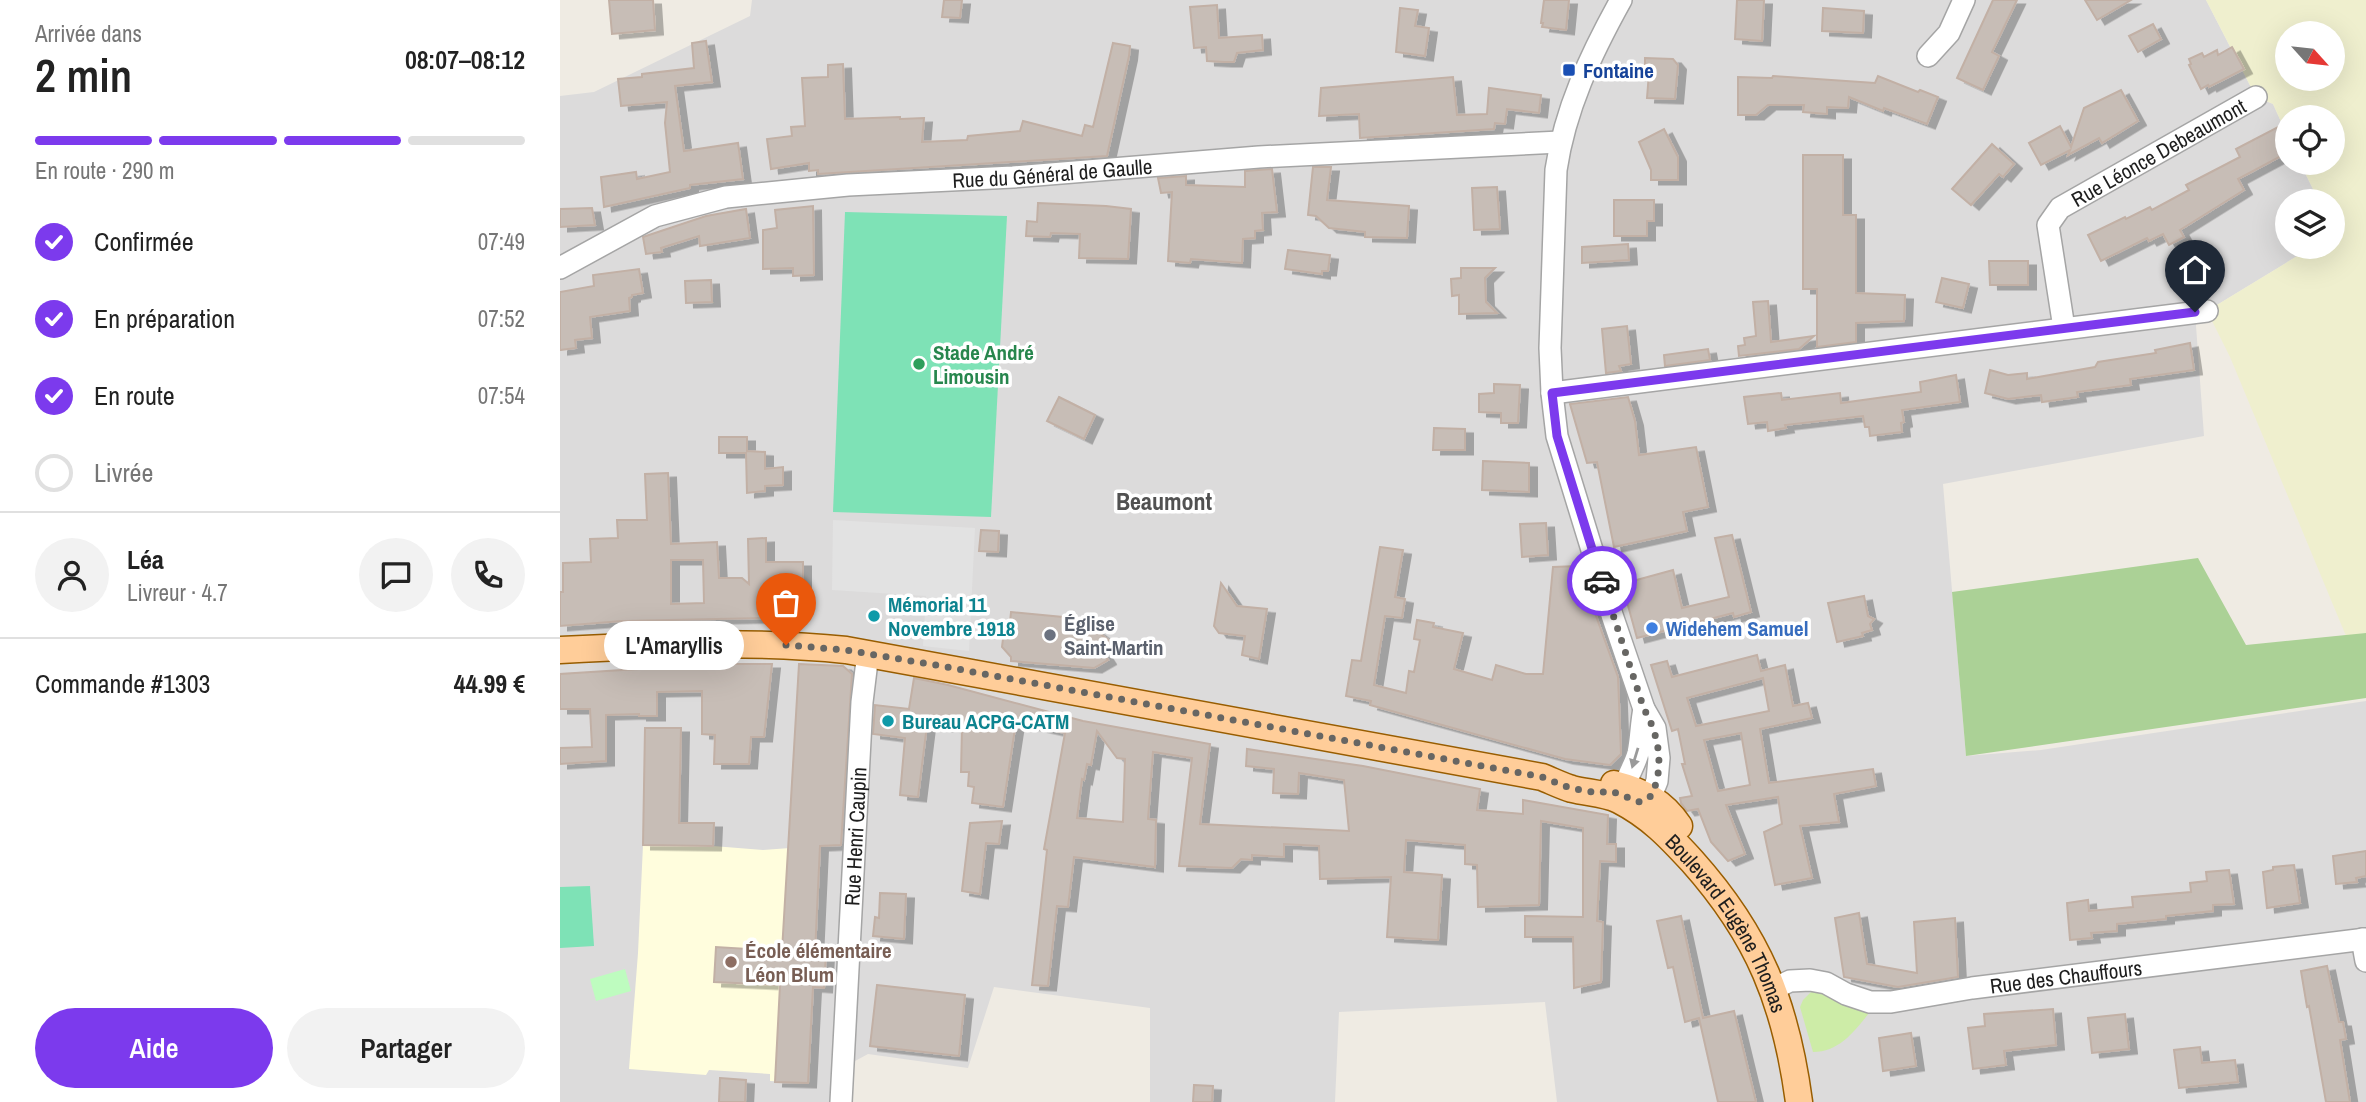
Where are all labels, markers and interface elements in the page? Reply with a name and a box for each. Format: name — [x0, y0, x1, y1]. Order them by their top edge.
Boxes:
text: Arrivée dans — [35, 18, 142, 49]
north arrow — [2275, 21, 2345, 91]
map controls — [2275, 21, 2345, 259]
text: 08:07–08:12 — [405, 42, 525, 77]
text: 2 min — [35, 44, 132, 106]
place label: Fontaine — [1583, 56, 1654, 85]
marker: Fontaine — [1561, 62, 1577, 78]
street label: Rue Léonce Debeaumont — [2066, 91, 2251, 213]
button: locate — [2275, 105, 2345, 175]
street label: Rue du Général de Gaulle — [952, 151, 1153, 194]
text: En route · 290 m — [35, 155, 174, 186]
button: layers — [2275, 189, 2345, 259]
icon: check — [35, 223, 73, 261]
text: Confirmée — [94, 224, 194, 259]
text: 07:49 — [478, 226, 525, 257]
pin — [2165, 240, 2225, 312]
icon: home — [2176, 251, 2214, 289]
icon: check — [35, 300, 73, 338]
text: En préparation — [94, 301, 235, 336]
text: 07:52 — [478, 303, 525, 334]
place label: Stade André Limousin — [933, 338, 1034, 391]
marker: Stade André Limousin — [911, 356, 927, 372]
icon: check — [35, 377, 73, 415]
text: En route — [94, 378, 175, 413]
text: 07:54 — [478, 380, 525, 411]
text: Livrée — [94, 455, 153, 490]
district label: Beaumont — [1116, 485, 1213, 517]
button: person — [35, 538, 109, 612]
button: chat — [359, 538, 433, 612]
button: phone — [451, 538, 525, 612]
text: Léa — [127, 542, 164, 577]
courier — [1567, 546, 1637, 616]
icon: car — [1583, 562, 1621, 600]
pin — [756, 573, 816, 645]
text: Livreur · 4.7 — [127, 577, 228, 608]
icon: bag — [767, 584, 805, 622]
place label: Mémorial 11 Novembre 1918 — [888, 590, 1015, 643]
marker: Mémorial 11 Novembre 1918 — [866, 608, 882, 624]
place label: Église Saint-Martin — [1064, 609, 1164, 662]
place label: Widehem Samuel — [1666, 614, 1808, 643]
callout: L'Amaryllis — [604, 620, 744, 670]
marker: Widehem Samuel — [1644, 620, 1660, 636]
marker: Église Saint-Martin — [1042, 627, 1058, 643]
text: L'Amaryllis — [625, 630, 723, 661]
text: Commande #1303 — [35, 666, 210, 701]
text: 44.99 € — [454, 666, 525, 701]
place label: Bureau ACPG-CATM — [902, 707, 1069, 736]
marker: Bureau ACPG-CATM — [880, 713, 896, 729]
one-way arrow — [1630, 748, 1640, 769]
street label: Rue Henri Caupin — [837, 766, 873, 906]
street label: Boulevard Eugène Thomas — [1659, 827, 1794, 1016]
place label: École élémentaire Léon Blum — [745, 936, 891, 989]
street label: Rue des Chauffours — [1988, 952, 2144, 1000]
marker: École élémentaire Léon Blum — [723, 954, 739, 970]
button: Aide — [35, 1008, 273, 1088]
button: Partager — [287, 1008, 525, 1088]

